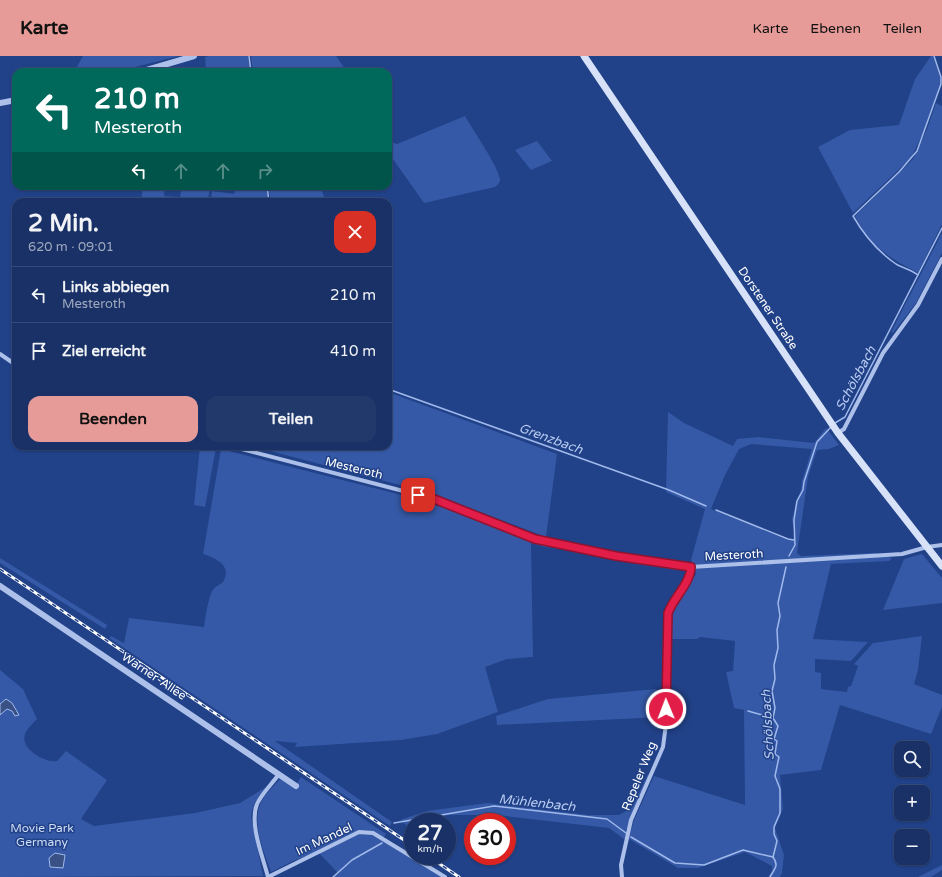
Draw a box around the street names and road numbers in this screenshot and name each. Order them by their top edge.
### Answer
street label: Dorstener Straße [735,264,801,352]
street label: Mesteroth [324,454,384,482]
street label: Mesteroth [704,546,764,564]
street label: Warner-Allee [119,649,189,703]
street label: Repeler Weg [619,739,659,813]
street label: Im Mandel [294,820,354,858]

